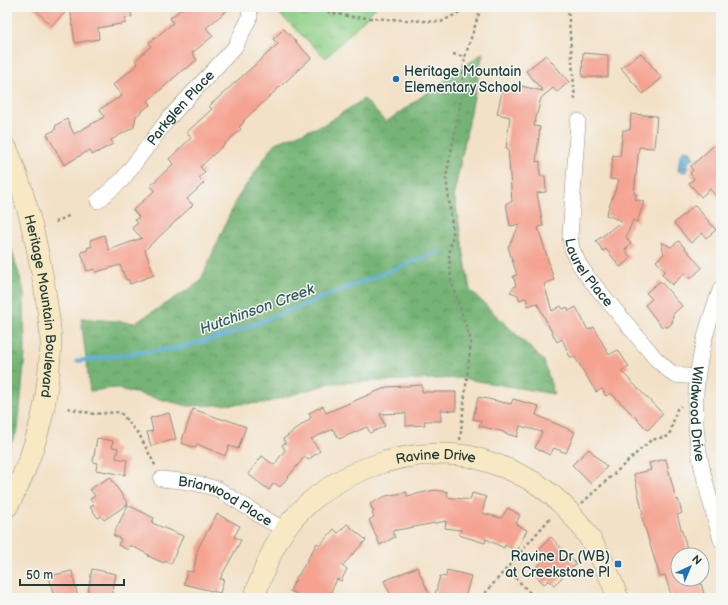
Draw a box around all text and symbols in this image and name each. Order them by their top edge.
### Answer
place label: Heritage Mountain Elementary School [404,63,522,96]
street label: Parkglen Place [143,67,218,149]
marker: Heritage Mountain Elementary School [391,74,401,84]
street label: Heritage Mountain Boulevard [20,213,59,399]
street label: Laurel Place [561,237,617,310]
water label: Hutchinson Creek [197,280,318,339]
street label: Wildwood Drive [686,365,709,463]
street label: Ravine Drive [394,446,478,468]
street label: Briarwood Place [177,473,275,530]
north arrow [670,547,710,587]
place label: Ravine Dr (WB) at Creekstone Pl [505,548,610,581]
text: N [689,553,704,568]
marker: Ravine Dr (WB) at Creekstone Pl [613,559,623,569]
scale bar [20,561,124,587]
text: 50 m [26,568,53,583]

